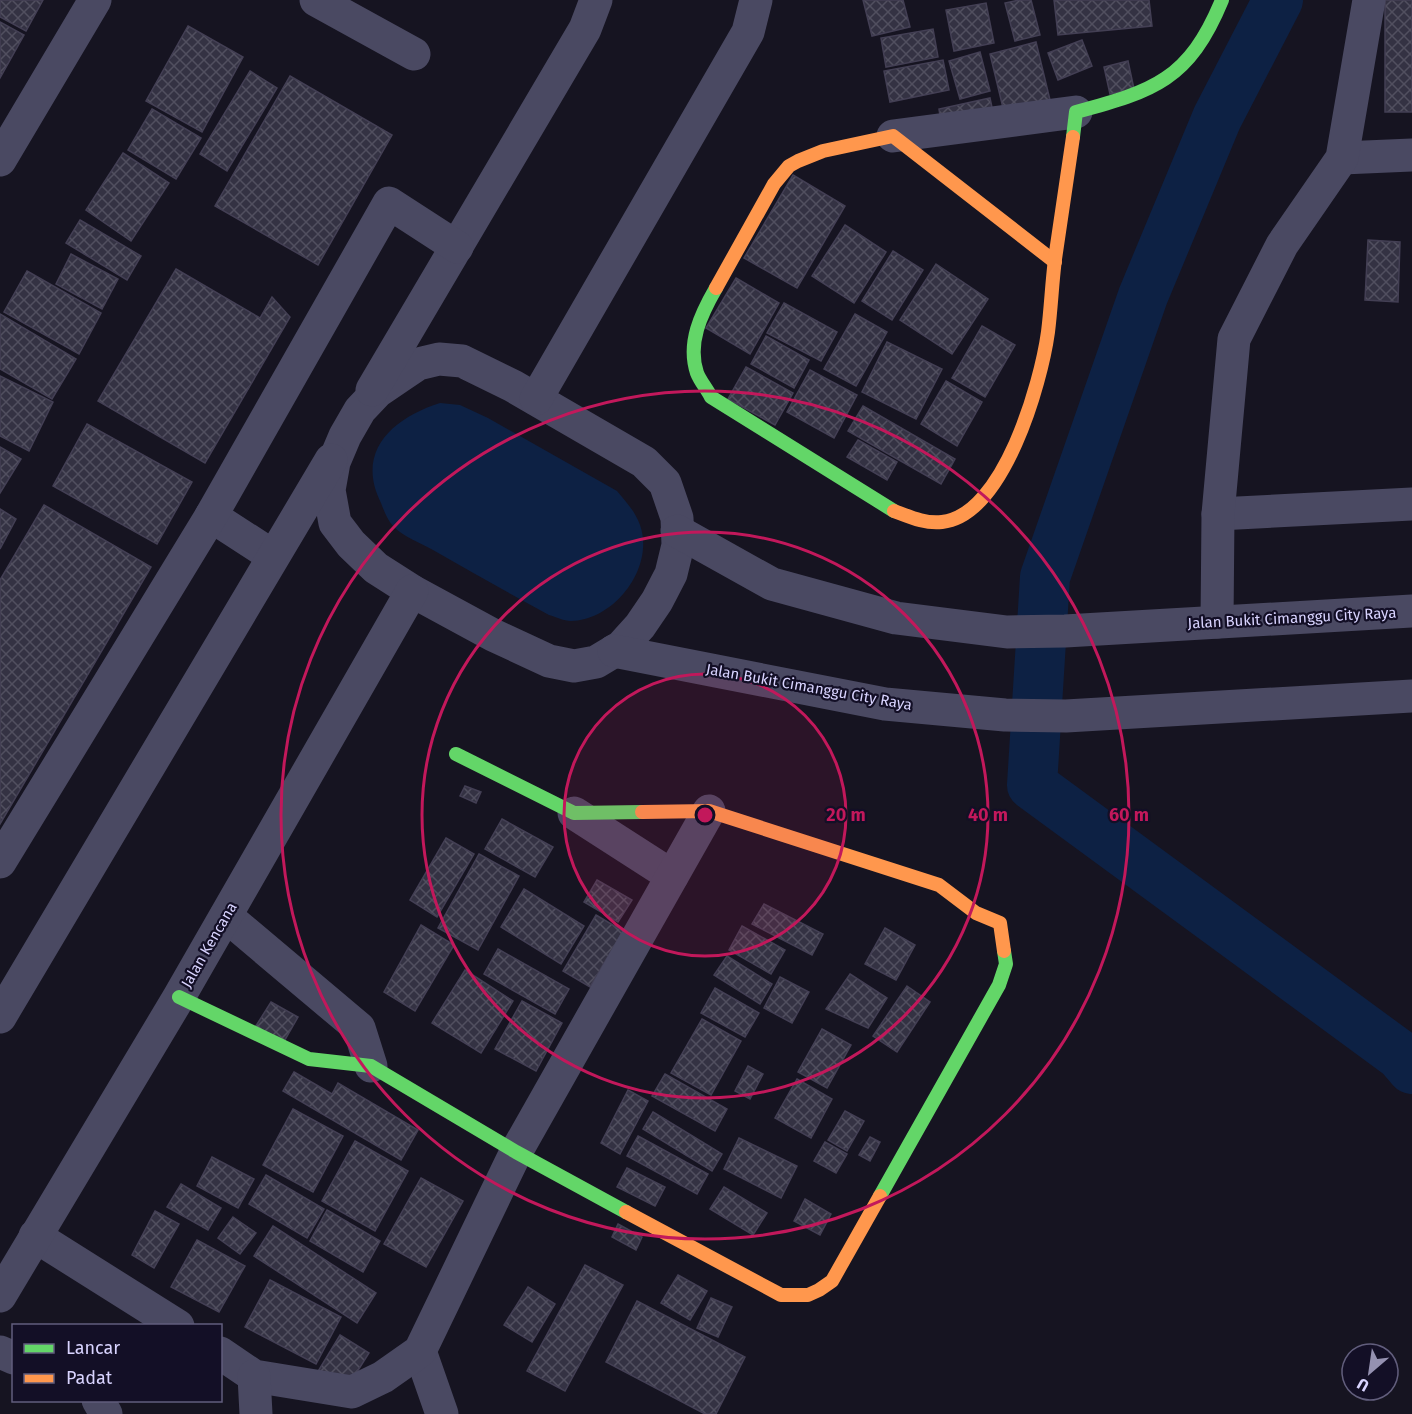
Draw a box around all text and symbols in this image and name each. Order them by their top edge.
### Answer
street label: Jalan Bukit Cimanggu City Raya [1187,604,1397,632]
street label: Jalan Bukit Cimanggu City Raya [704,660,914,714]
text: 20 m [826,804,866,826]
text: 40 m [968,804,1008,826]
text: 60 m [1109,804,1149,826]
centre of rings [695,805,715,825]
street label: Jalan Kencana [177,899,241,991]
legend [12,1324,222,1402]
text: Lancar [66,1337,120,1359]
north arrow [1340,1342,1400,1402]
text: Padat [66,1367,113,1389]
text: U [1354,1374,1372,1396]

